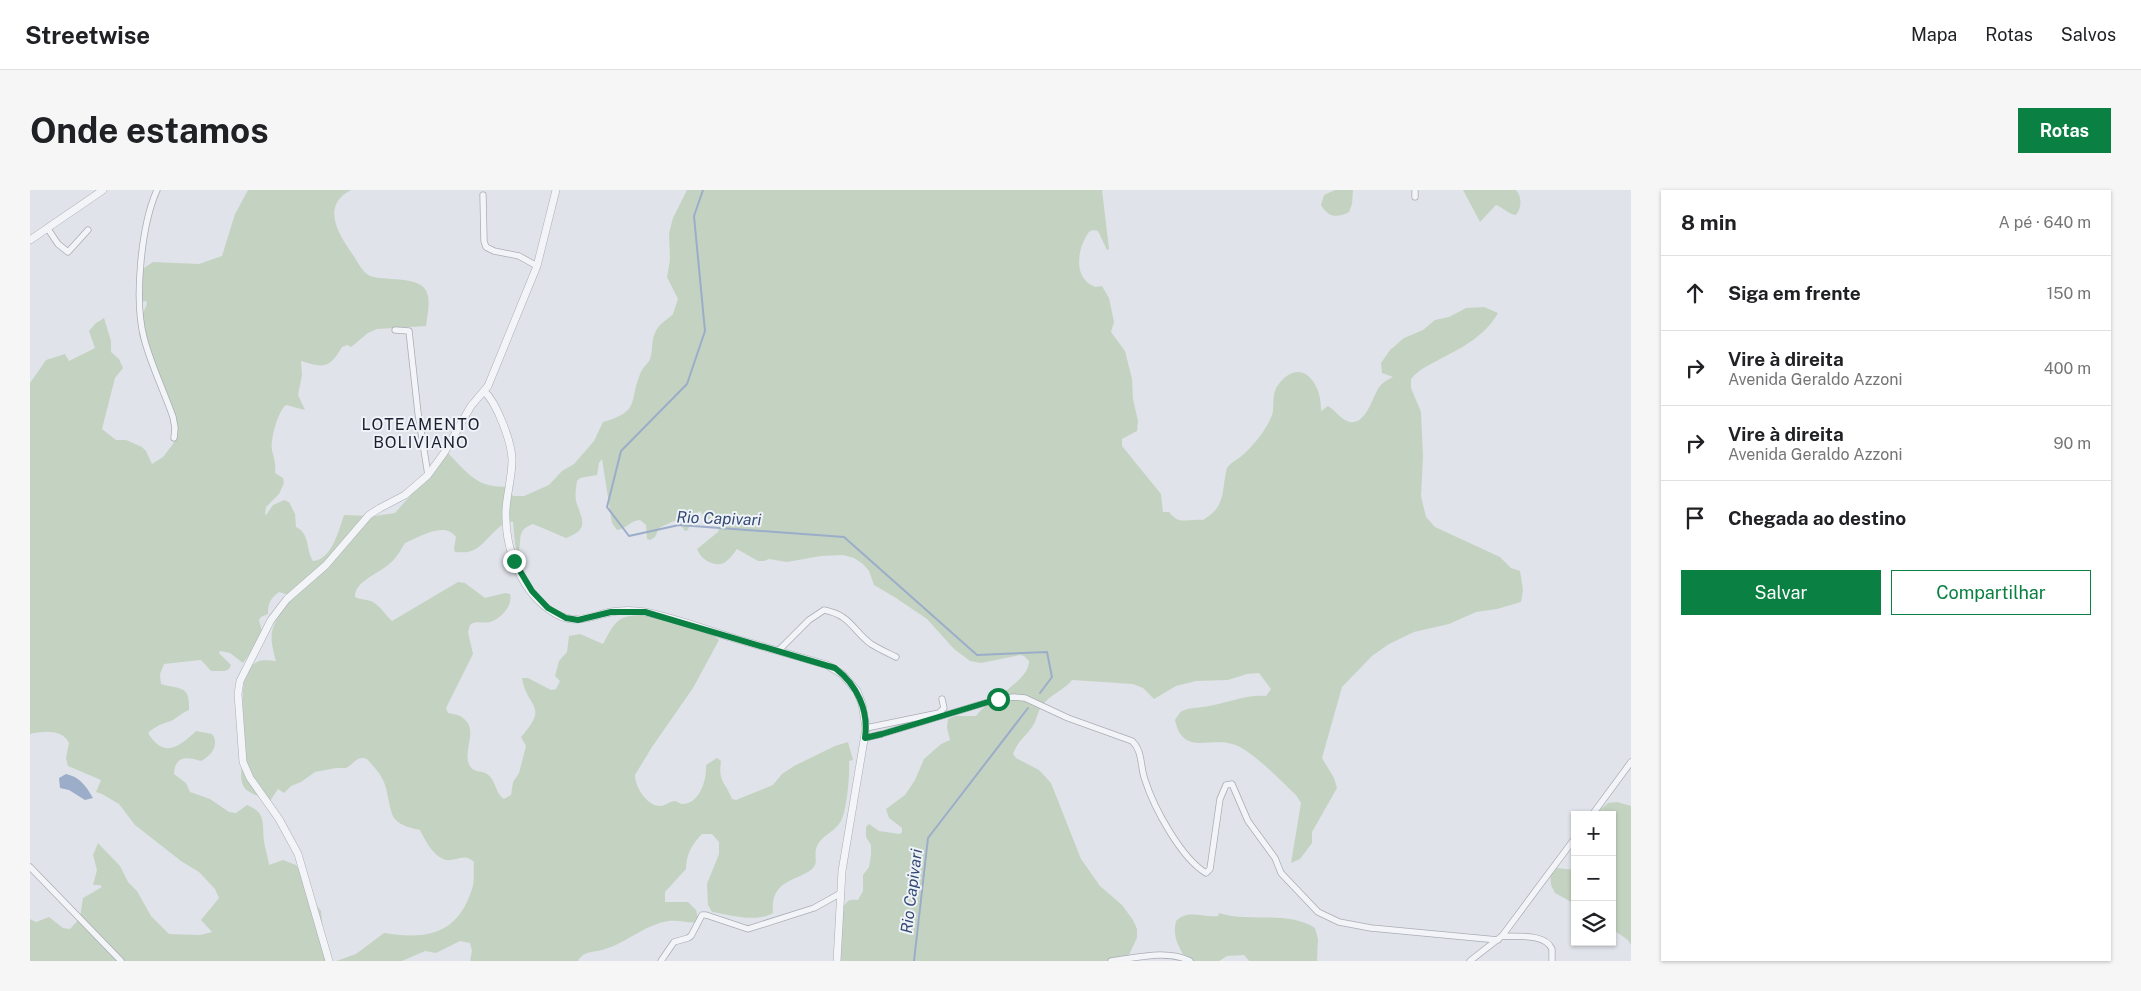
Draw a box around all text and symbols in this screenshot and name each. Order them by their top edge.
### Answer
text: Streetwise [25,21,150,49]
text: Mapa [1911,24,1957,45]
text: Rotas [1985,24,2033,45]
text: Salvos [2061,24,2116,45]
button: Rotas [2018,108,2111,153]
text: Onde estamos [30,110,269,151]
text: 8 min [1681,210,1737,235]
text: A pé · 640 m [1998,213,2091,232]
icon: ahead [1681,279,1709,307]
text: Siga em frente [1728,282,1861,304]
text: 150 m [2047,284,2091,303]
text: Vire à direita [1728,348,1844,370]
icon: right [1681,354,1709,382]
text: 400 m [2044,359,2091,378]
text: Avenida Geraldo Azzoni [1728,370,1902,389]
district label: LOTEAMENTO BOLIVIANO [362,415,480,452]
text: Vire à direita [1728,423,1844,445]
icon: right [1681,429,1709,457]
text: 90 m [2054,434,2091,453]
text: Avenida Geraldo Azzoni [1728,445,1902,464]
icon: arrive [1681,504,1709,532]
text: Chegada ao destino [1728,507,1906,529]
water label: Rio Capivari [676,508,762,529]
route end [503,550,526,573]
button: Salvar [1681,570,1881,615]
button: Compartilhar [1891,570,2091,615]
route start [987,688,1010,711]
map controls [1571,811,1616,946]
button: + [1571,811,1616,856]
water label: Rio Capivari [897,848,926,934]
button: − [1571,856,1616,901]
button: layers [1571,901,1616,946]

